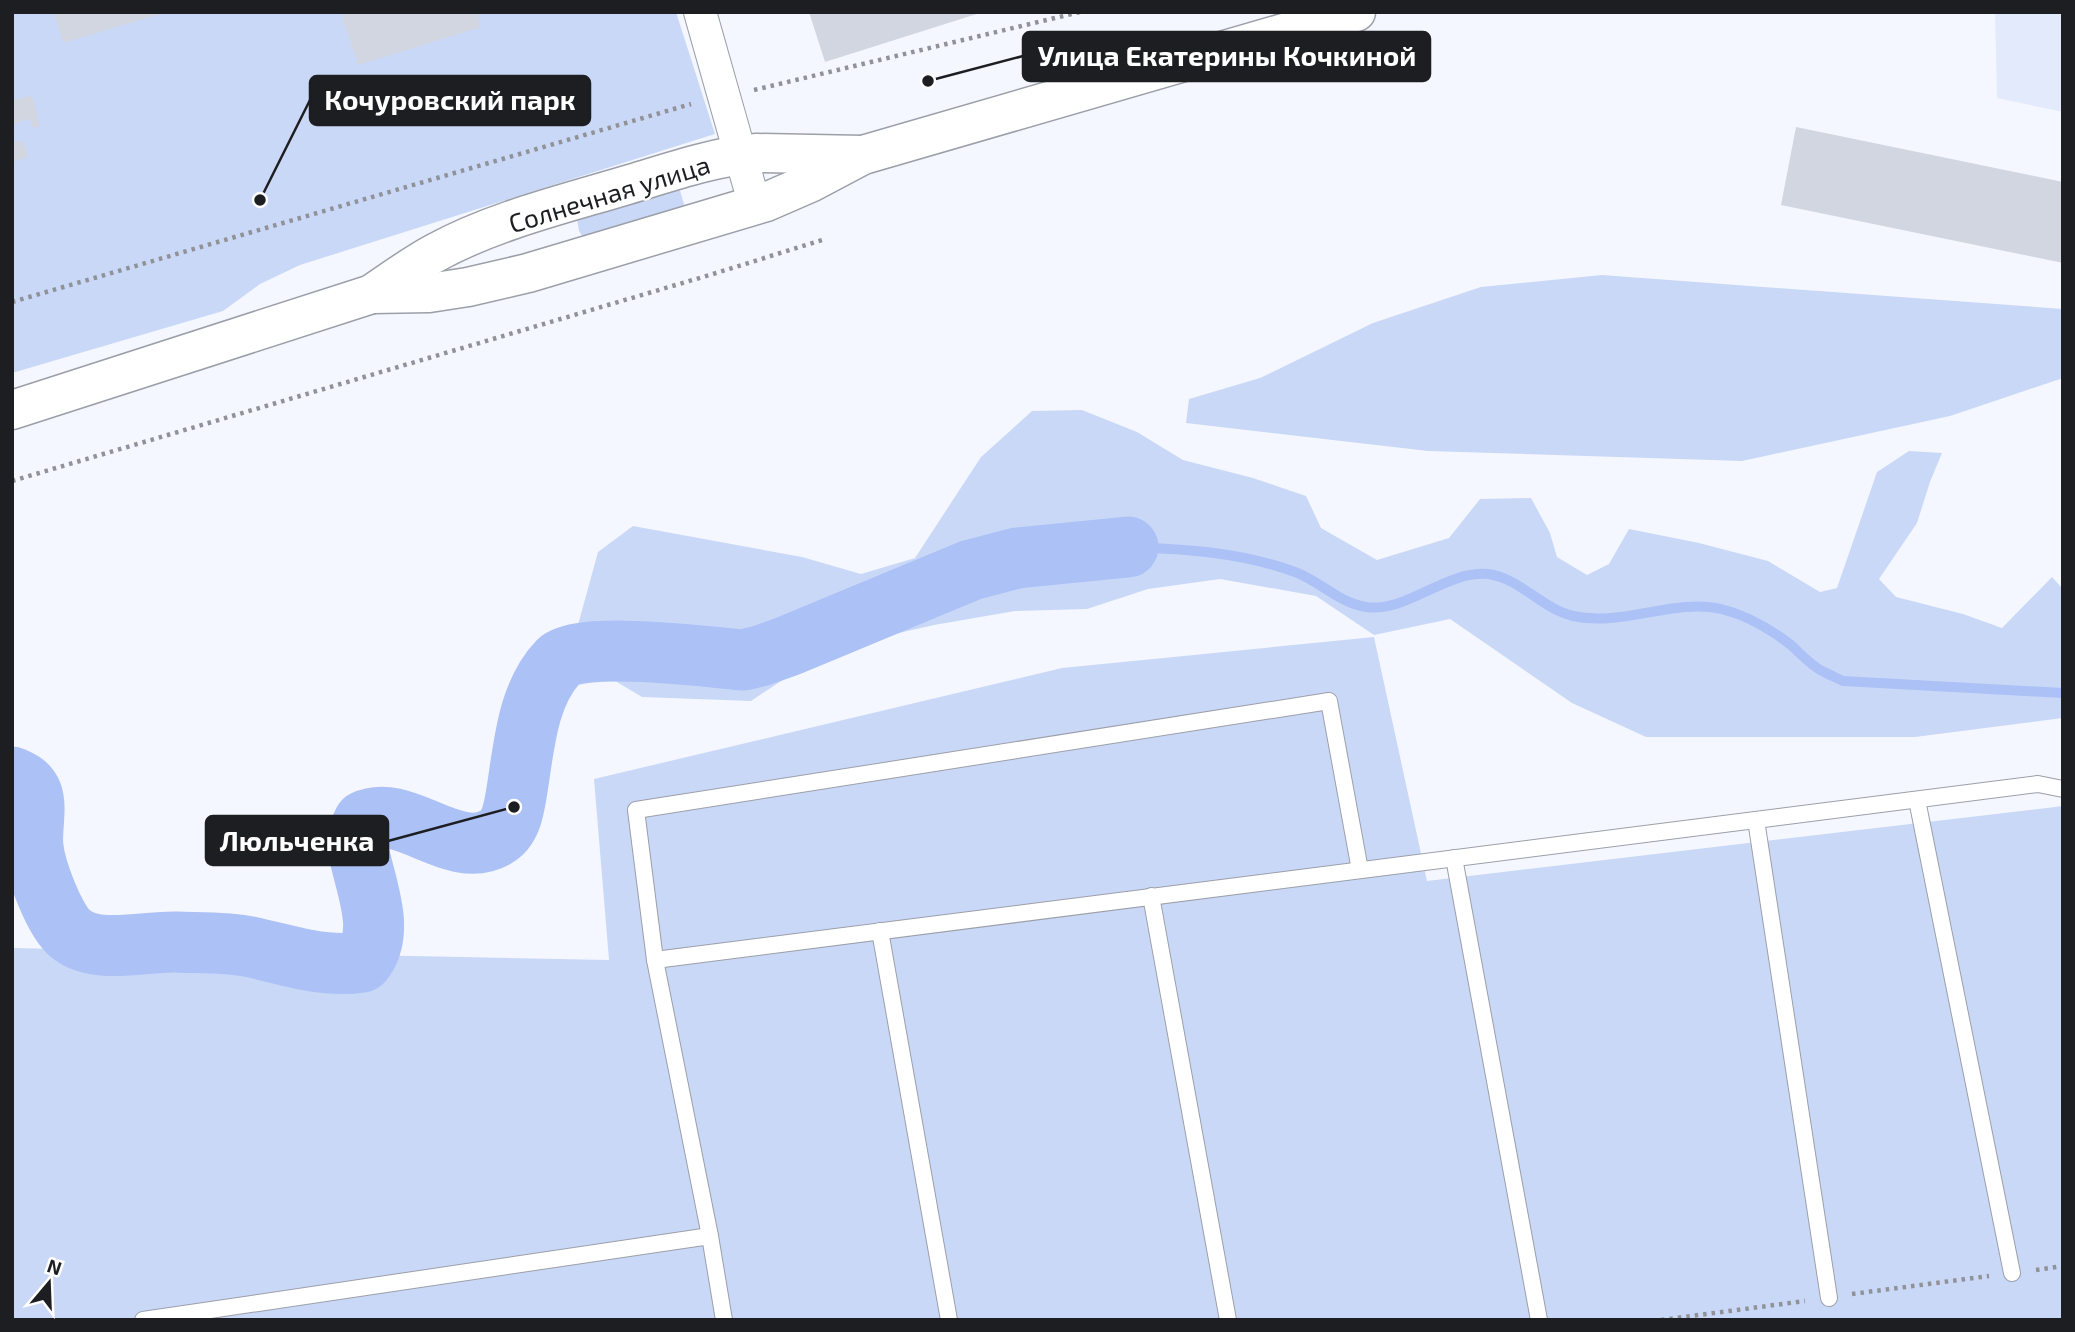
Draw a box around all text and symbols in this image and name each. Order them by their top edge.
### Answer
callout: Улица Екатерины Кочкиной [1023,32,1430,81]
text: Улица Екатерины Кочкиной [1038,38,1416,72]
callout: Кочуровский парк [310,76,590,125]
text: Кочуровский парк [324,82,576,116]
street label: Солнечная улица [505,148,714,239]
callout: Люльченка [206,816,388,865]
text: Люльченка [220,823,374,857]
north arrow [14,1248,84,1318]
text: N [44,1253,65,1280]

